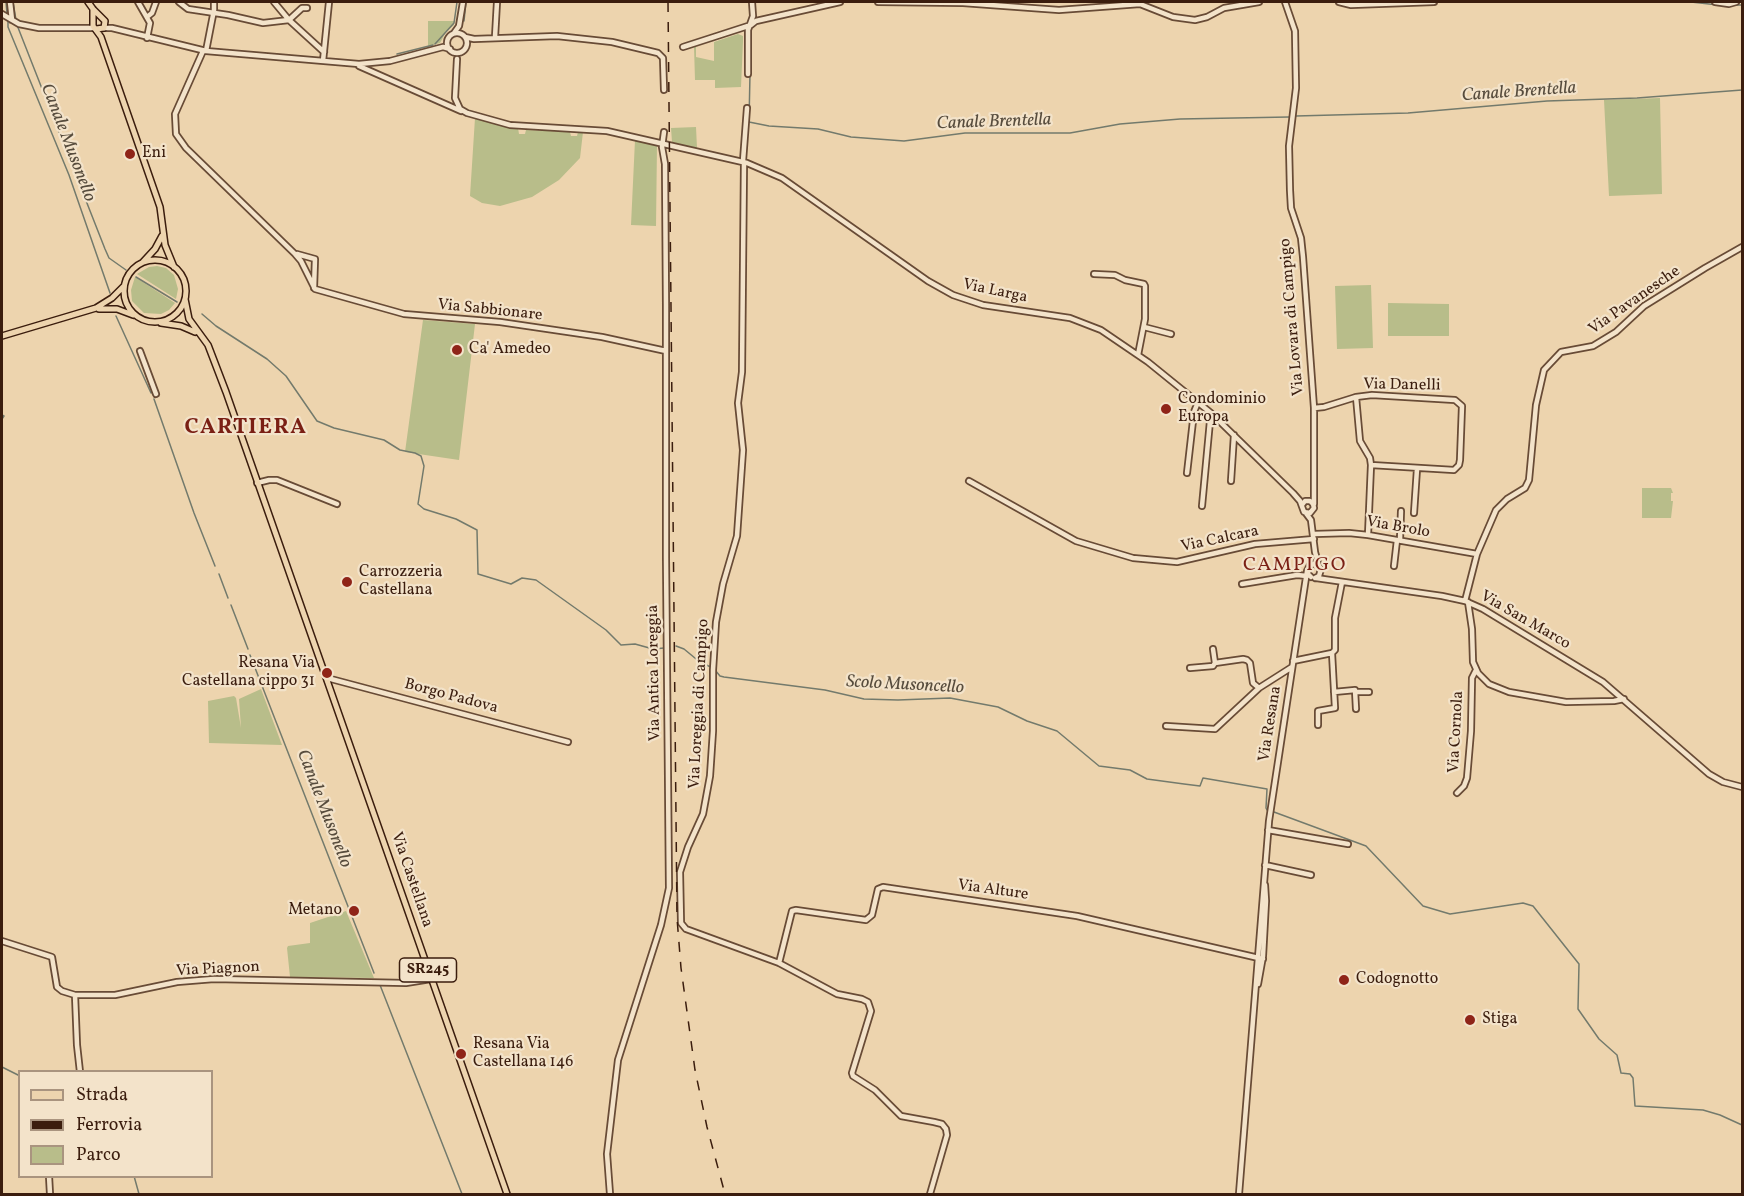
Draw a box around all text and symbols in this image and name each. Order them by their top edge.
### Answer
water label: Canale Brentella [1461,78,1577,108]
water label: Canale Musonello [35,81,99,205]
water label: Canale Brentella [936,110,1052,136]
place label: Eni [142,144,166,164]
marker: Eni [123,147,137,161]
street label: Via Lovara di Campigo [1277,237,1309,397]
street label: Via Pavanesche [1586,262,1684,340]
street label: Via Larga [961,276,1029,308]
street label: Via Sabbionare [437,296,543,326]
place label: Ca' Amedeo [469,340,551,360]
marker: Ca' Amedeo [450,343,464,357]
street label: Via Danelli [1363,376,1441,396]
place label: Condominio Europa [1178,390,1266,428]
marker: Condominio Europa [1159,402,1173,416]
district label: CARTIERA [184,416,308,442]
street label: Via Brolo [1365,513,1431,543]
street label: Via Calcara [1179,522,1261,558]
district label: CAMPIGO [1243,554,1347,578]
place label: Carrozzeria Castellana [359,563,442,601]
marker: Carrozzeria Castellana [340,575,354,589]
street label: Via San Marco [1476,587,1574,655]
street label: Via Antica Loreggia [644,605,666,741]
street label: Via Loreggia di Campigo [686,618,714,790]
place label: Resana Via Castellana cippo 31 [182,654,315,692]
marker: Resana Via Castellana cippo 31 [320,666,334,680]
water label: Scolo Musoncello [846,672,964,700]
street label: Borgo Padova [402,675,500,719]
street label: Via Resana [1256,685,1286,763]
street label: Via Cornola [1445,690,1469,774]
water label: Canale Musonello [291,747,355,871]
street label: Via Castellana [386,830,436,930]
street label: Via Alture [956,877,1030,905]
place label: Metano [288,901,342,921]
marker: Metano [347,904,361,918]
street label: Via Piagnon [176,958,260,982]
road number: SR245 [400,958,456,982]
place label: Codognotto [1356,970,1438,990]
marker: Codognotto [1337,973,1351,987]
place label: Stiga [1482,1010,1517,1030]
marker: Stiga [1463,1013,1477,1027]
place label: Resana Via Castellana 146 [473,1035,573,1073]
marker: Resana Via Castellana 146 [454,1047,468,1061]
legend [18,1070,213,1178]
text: Strada [76,1083,128,1108]
text: Ferrovia [76,1113,142,1138]
text: Parco [76,1143,121,1168]

